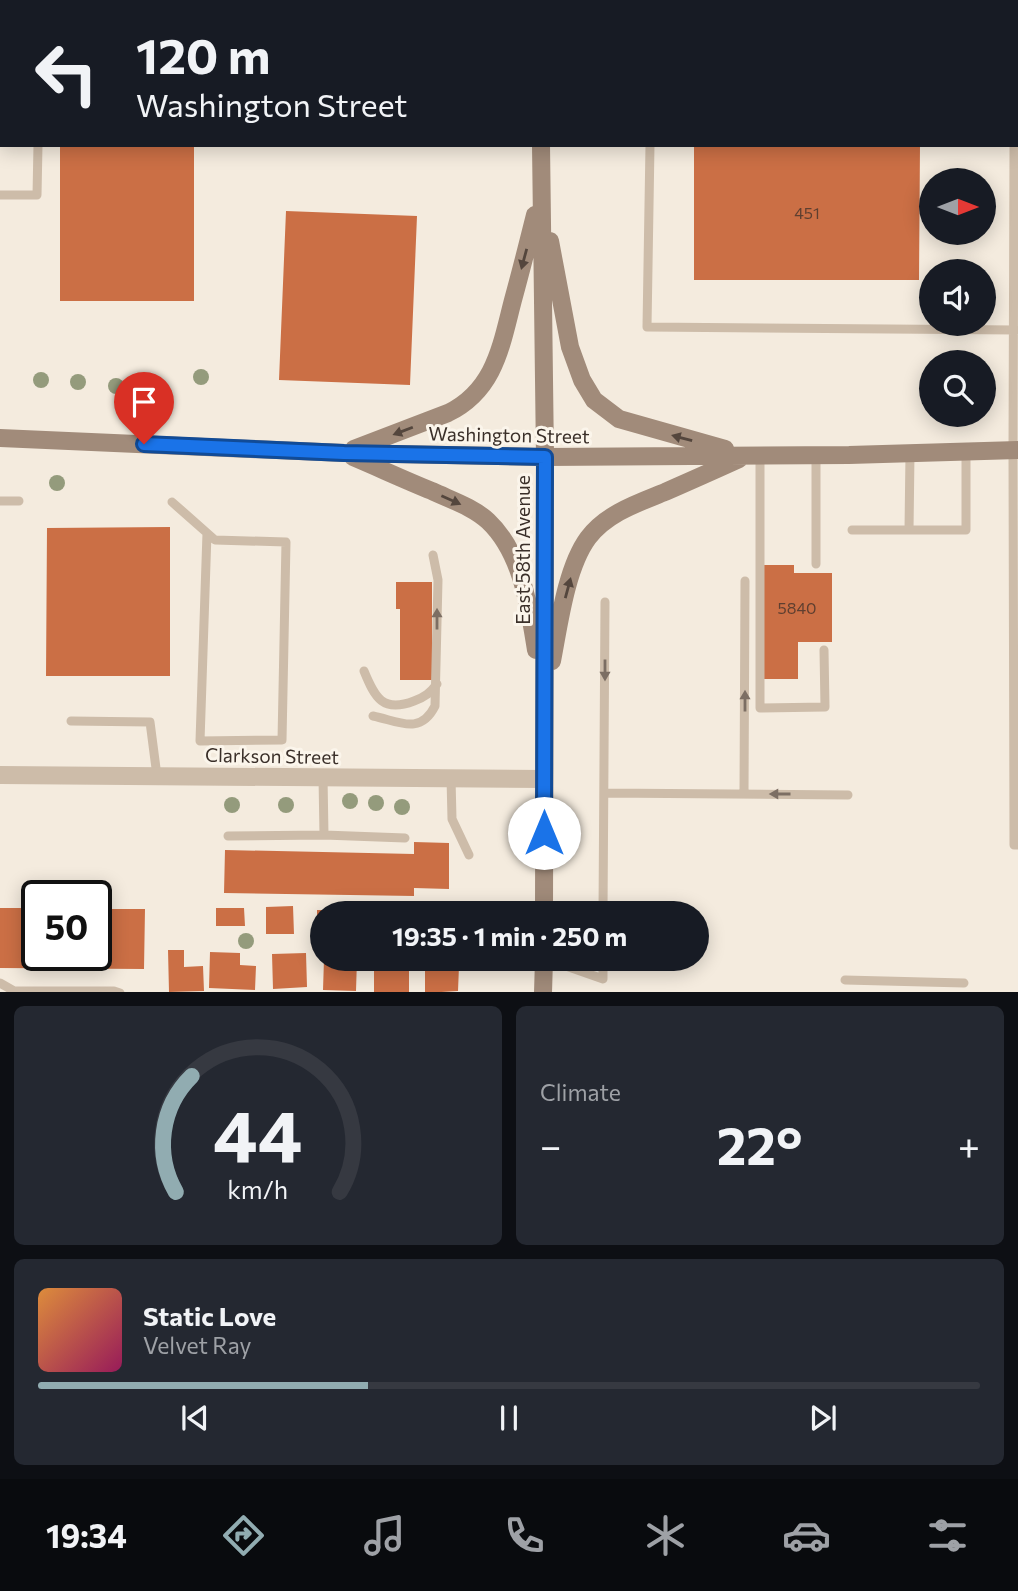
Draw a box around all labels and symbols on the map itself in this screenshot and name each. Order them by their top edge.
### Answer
north arrow [919,168,996,245]
house number: 451 [794,203,820,222]
one-way arrow [518,248,529,270]
pin [114,372,174,444]
street label: Washington Street [428,422,590,447]
one-way arrow [392,425,413,436]
one-way arrow [671,432,693,443]
street label: East 58th Avenue [511,475,534,625]
one-way arrow [441,495,462,506]
one-way arrow [563,576,574,598]
house number: 5840 [778,598,816,617]
one-way arrow [431,608,443,630]
one-way arrow [599,659,611,681]
one-way arrow [739,690,751,712]
street label: Clarkson Street [205,743,339,768]
one-way arrow [769,788,791,800]
position arrow [507,796,581,870]
speed limit sign: 50 [21,880,112,971]

